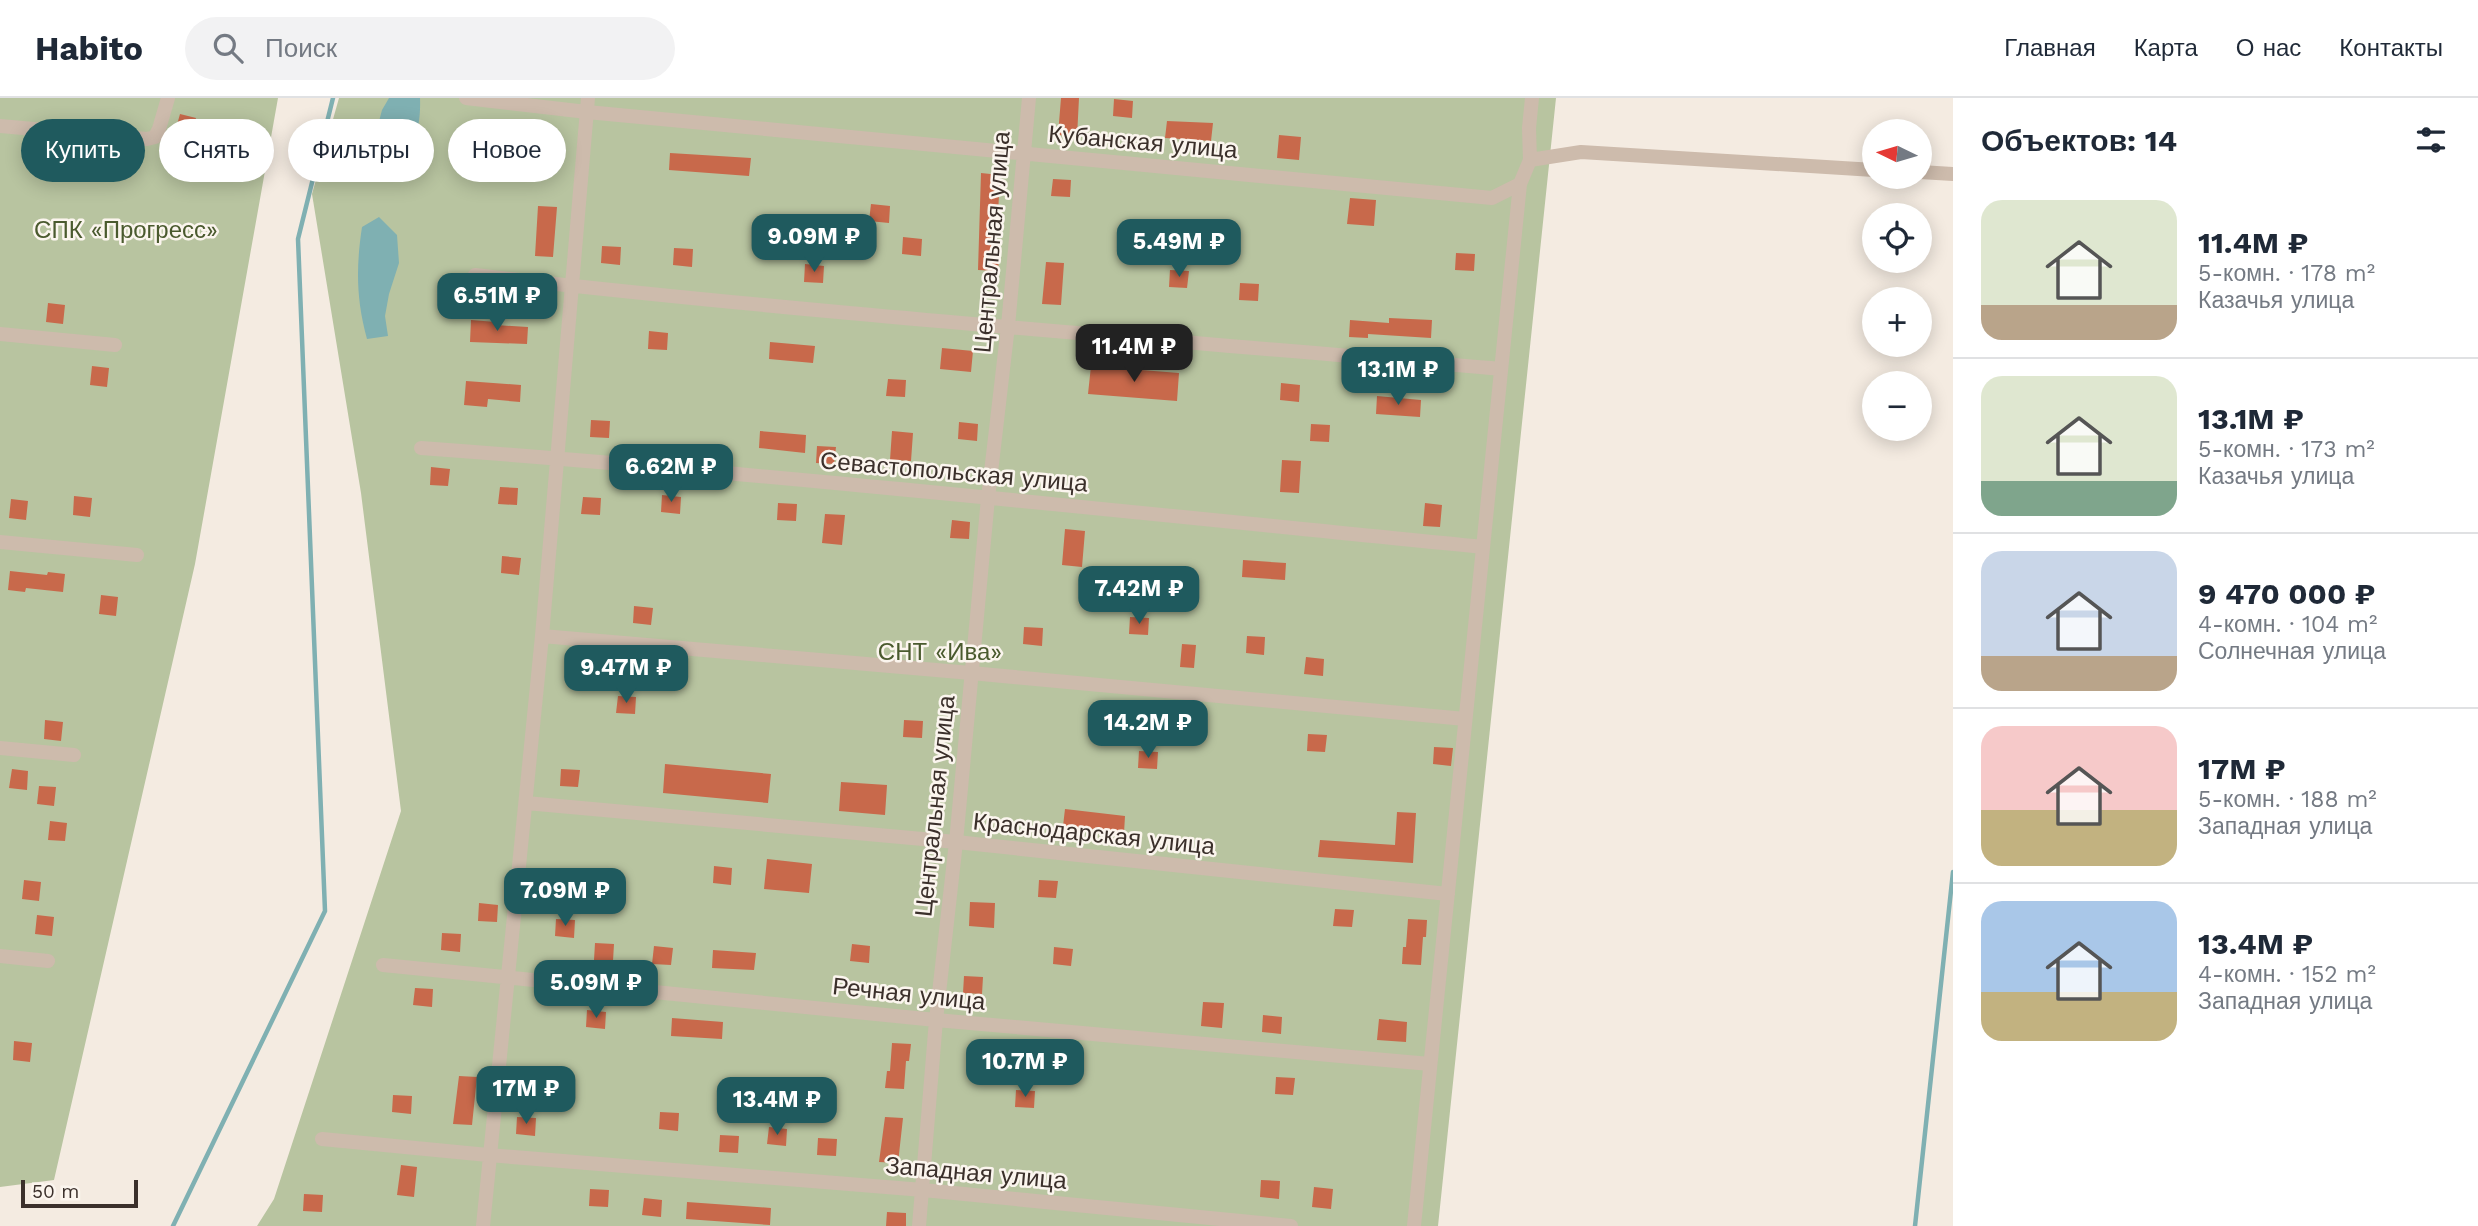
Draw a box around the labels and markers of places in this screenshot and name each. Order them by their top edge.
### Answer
pin: 9.09M ₽ [749,214,879,274]
pin: 5.49M ₽ [1114,220,1244,279]
pin: 6.51M ₽ [432,274,562,333]
pin: 11.4M ₽ [1069,324,1199,384]
pin: 13.1M ₽ [1333,348,1463,407]
pin: 6.62M ₽ [606,444,736,504]
pin: 7.42M ₽ [1074,566,1204,626]
pin: 9.47M ₽ [561,646,691,705]
pin: 14.2M ₽ [1083,700,1213,760]
pin: 7.09M ₽ [500,868,630,928]
pin: 5.09M ₽ [531,960,661,1020]
pin: 10.7M ₽ [960,1040,1090,1099]
pin: 17M ₽ [477,1066,575,1126]
pin: 13.4M ₽ [712,1077,842,1137]

